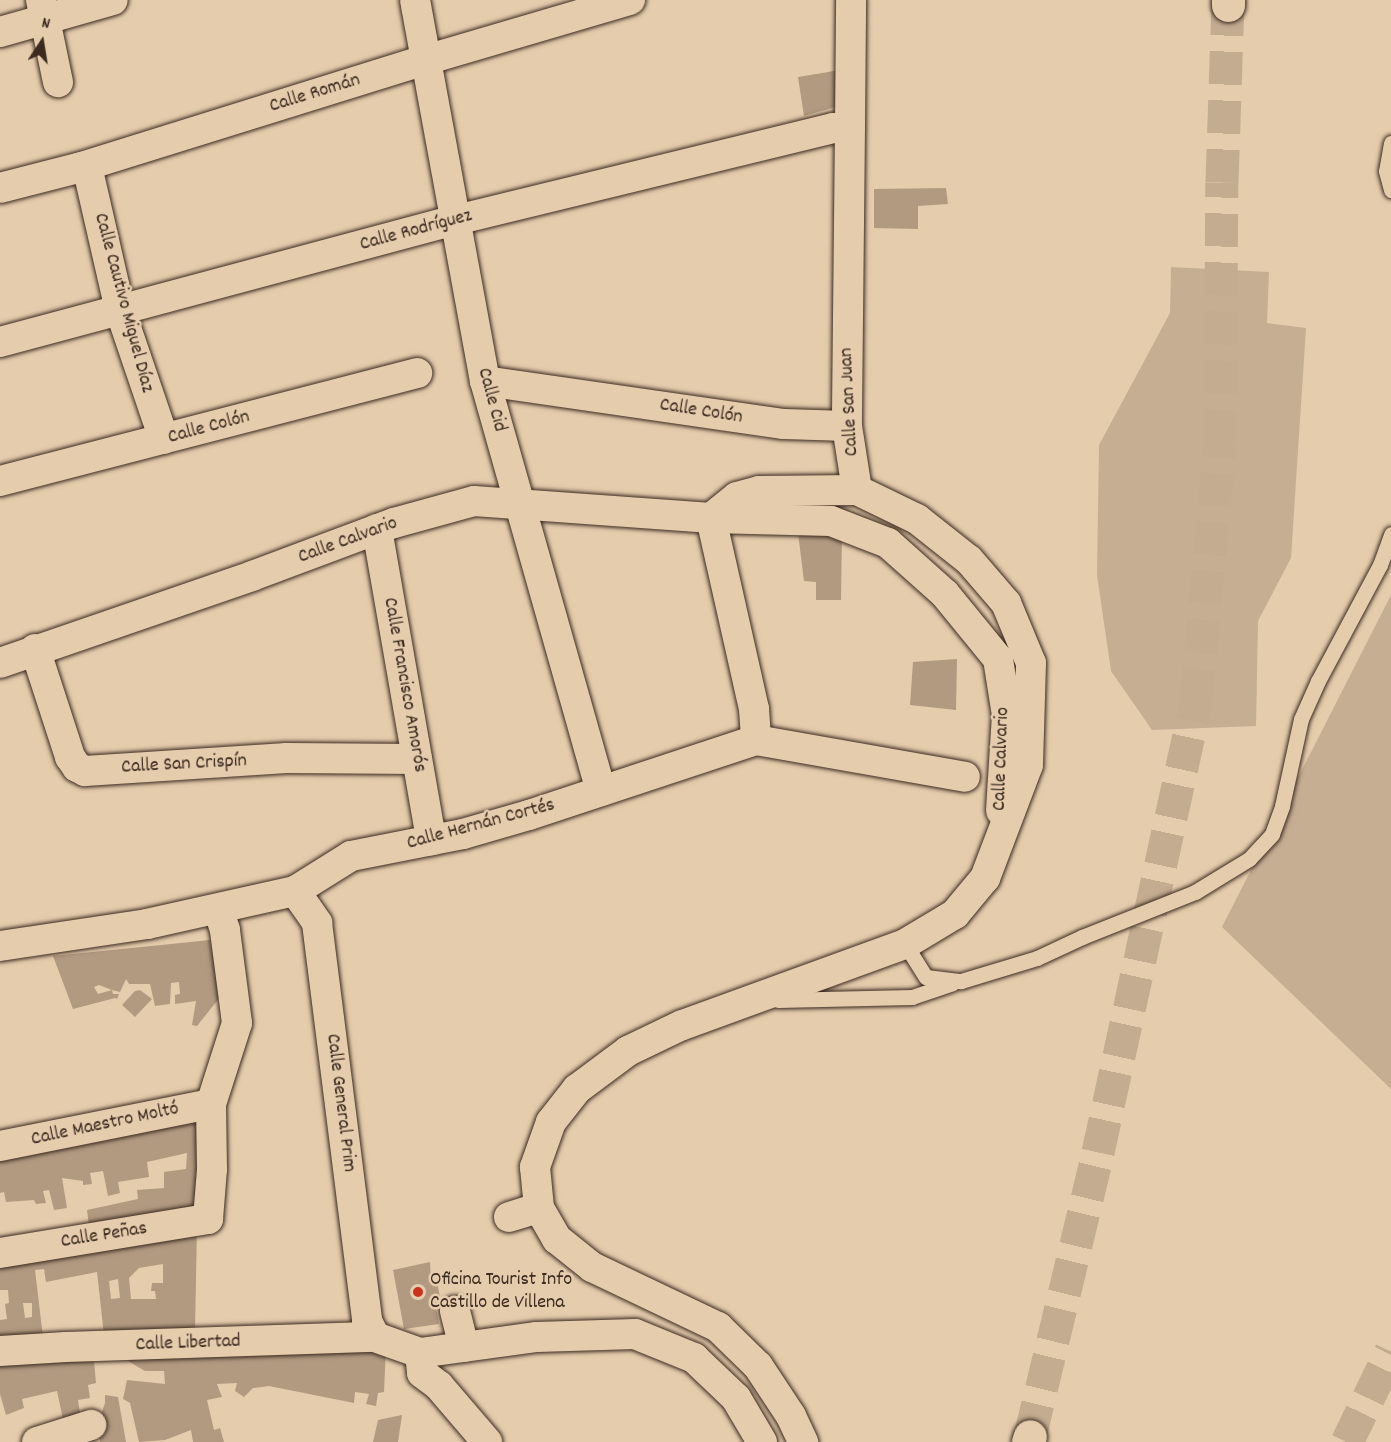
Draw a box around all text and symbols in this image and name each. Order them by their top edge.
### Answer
north arrow [12,12,72,72]
text: N [40,12,52,36]
street label: Calle Román [267,69,363,119]
street label: Calle Rodríguez [357,205,475,257]
street label: Calle Cautivo Miguel Díaz [87,211,159,395]
street label: Calle San Juan [835,347,865,457]
street label: Calle Cid [471,365,511,435]
street label: Calle Colón [658,394,744,430]
street label: Calle Colón [165,406,253,450]
street label: Calle Calvario [295,512,401,570]
street label: Calle Francisco Amorós [377,596,431,774]
street label: Calle Calvario [988,707,1016,811]
street label: Calle San Crispín [121,750,247,780]
street label: Calle Hernán Cortés [404,794,558,856]
street label: Calle General Prim [320,1032,360,1174]
street label: Calle Maestro Moltó [29,1098,181,1152]
street label: Calle Peñas [59,1217,149,1255]
place label: Oficina Tourist Info Castillo de Villena [430,1268,572,1315]
marker: Oficina Tourist Info Castillo de Villena [411,1285,425,1299]
street label: Calle Libertad [135,1330,241,1358]

